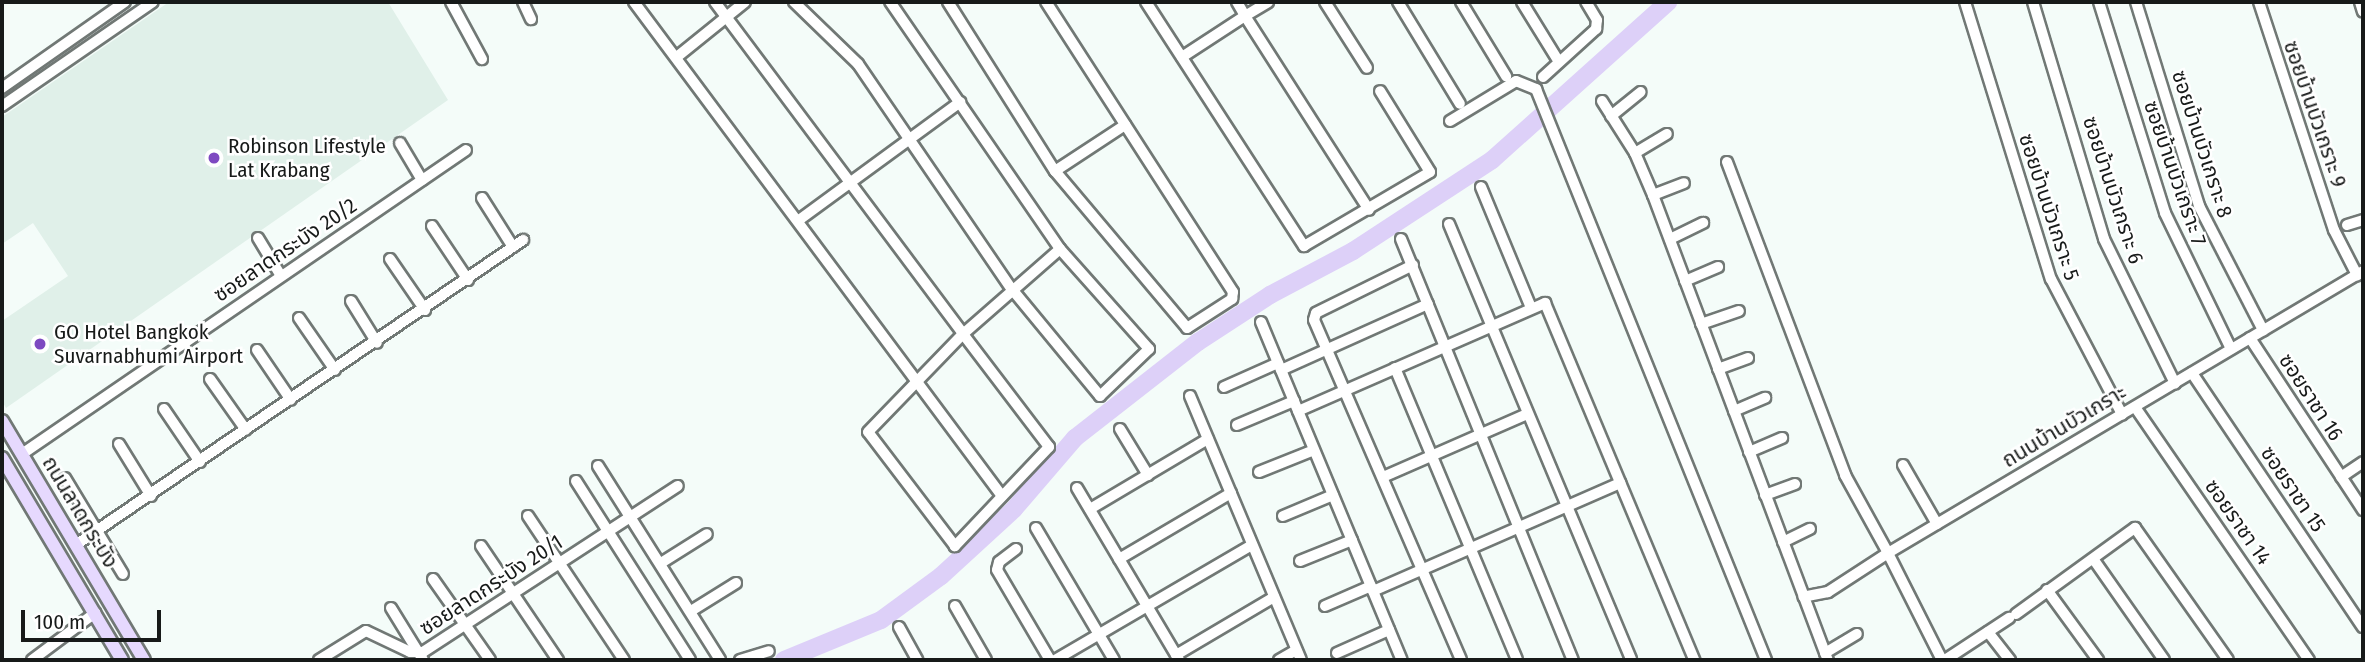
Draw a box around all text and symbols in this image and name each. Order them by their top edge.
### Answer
street label: ซอยบ้านบัวเกราะ 9 [2278,38,2352,190]
street label: ซอยบ้านบัวเกราะ 8 [2166,67,2238,221]
street label: ซอยบ้านบัวเกราะ 7 [2138,97,2212,249]
street label: ซอยบ้านบัวเกราะ 6 [2077,113,2149,267]
street label: ซอยบ้านบัวเกราะ 5 [2013,131,2085,283]
place label: Robinson Lifestyle Lat Krabang [228,133,386,183]
marker: Robinson Lifestyle Lat Krabang [206,150,222,166]
street label: ซอยลาดกระบัง 20/2 [209,193,361,307]
place label: GO Hotel Bangkok Suvarnabhumi Airport [54,319,243,369]
marker: GO Hotel Bangkok Suvarnabhumi Airport [32,336,48,352]
street label: ซอยราชา 16 [2274,349,2348,445]
street label: ถนนบ้านบัวเกราะ [1997,379,2131,473]
street label: ซอยราชา 15 [2255,441,2331,537]
street label: ถนนลาดกระบัง [37,452,123,572]
street label: ซอยราชา 14 [2199,474,2277,570]
street label: ซอยลาดกระบัง 20/1 [415,529,567,641]
scale bar [24,596,164,640]
text: 100 m [34,609,85,635]

